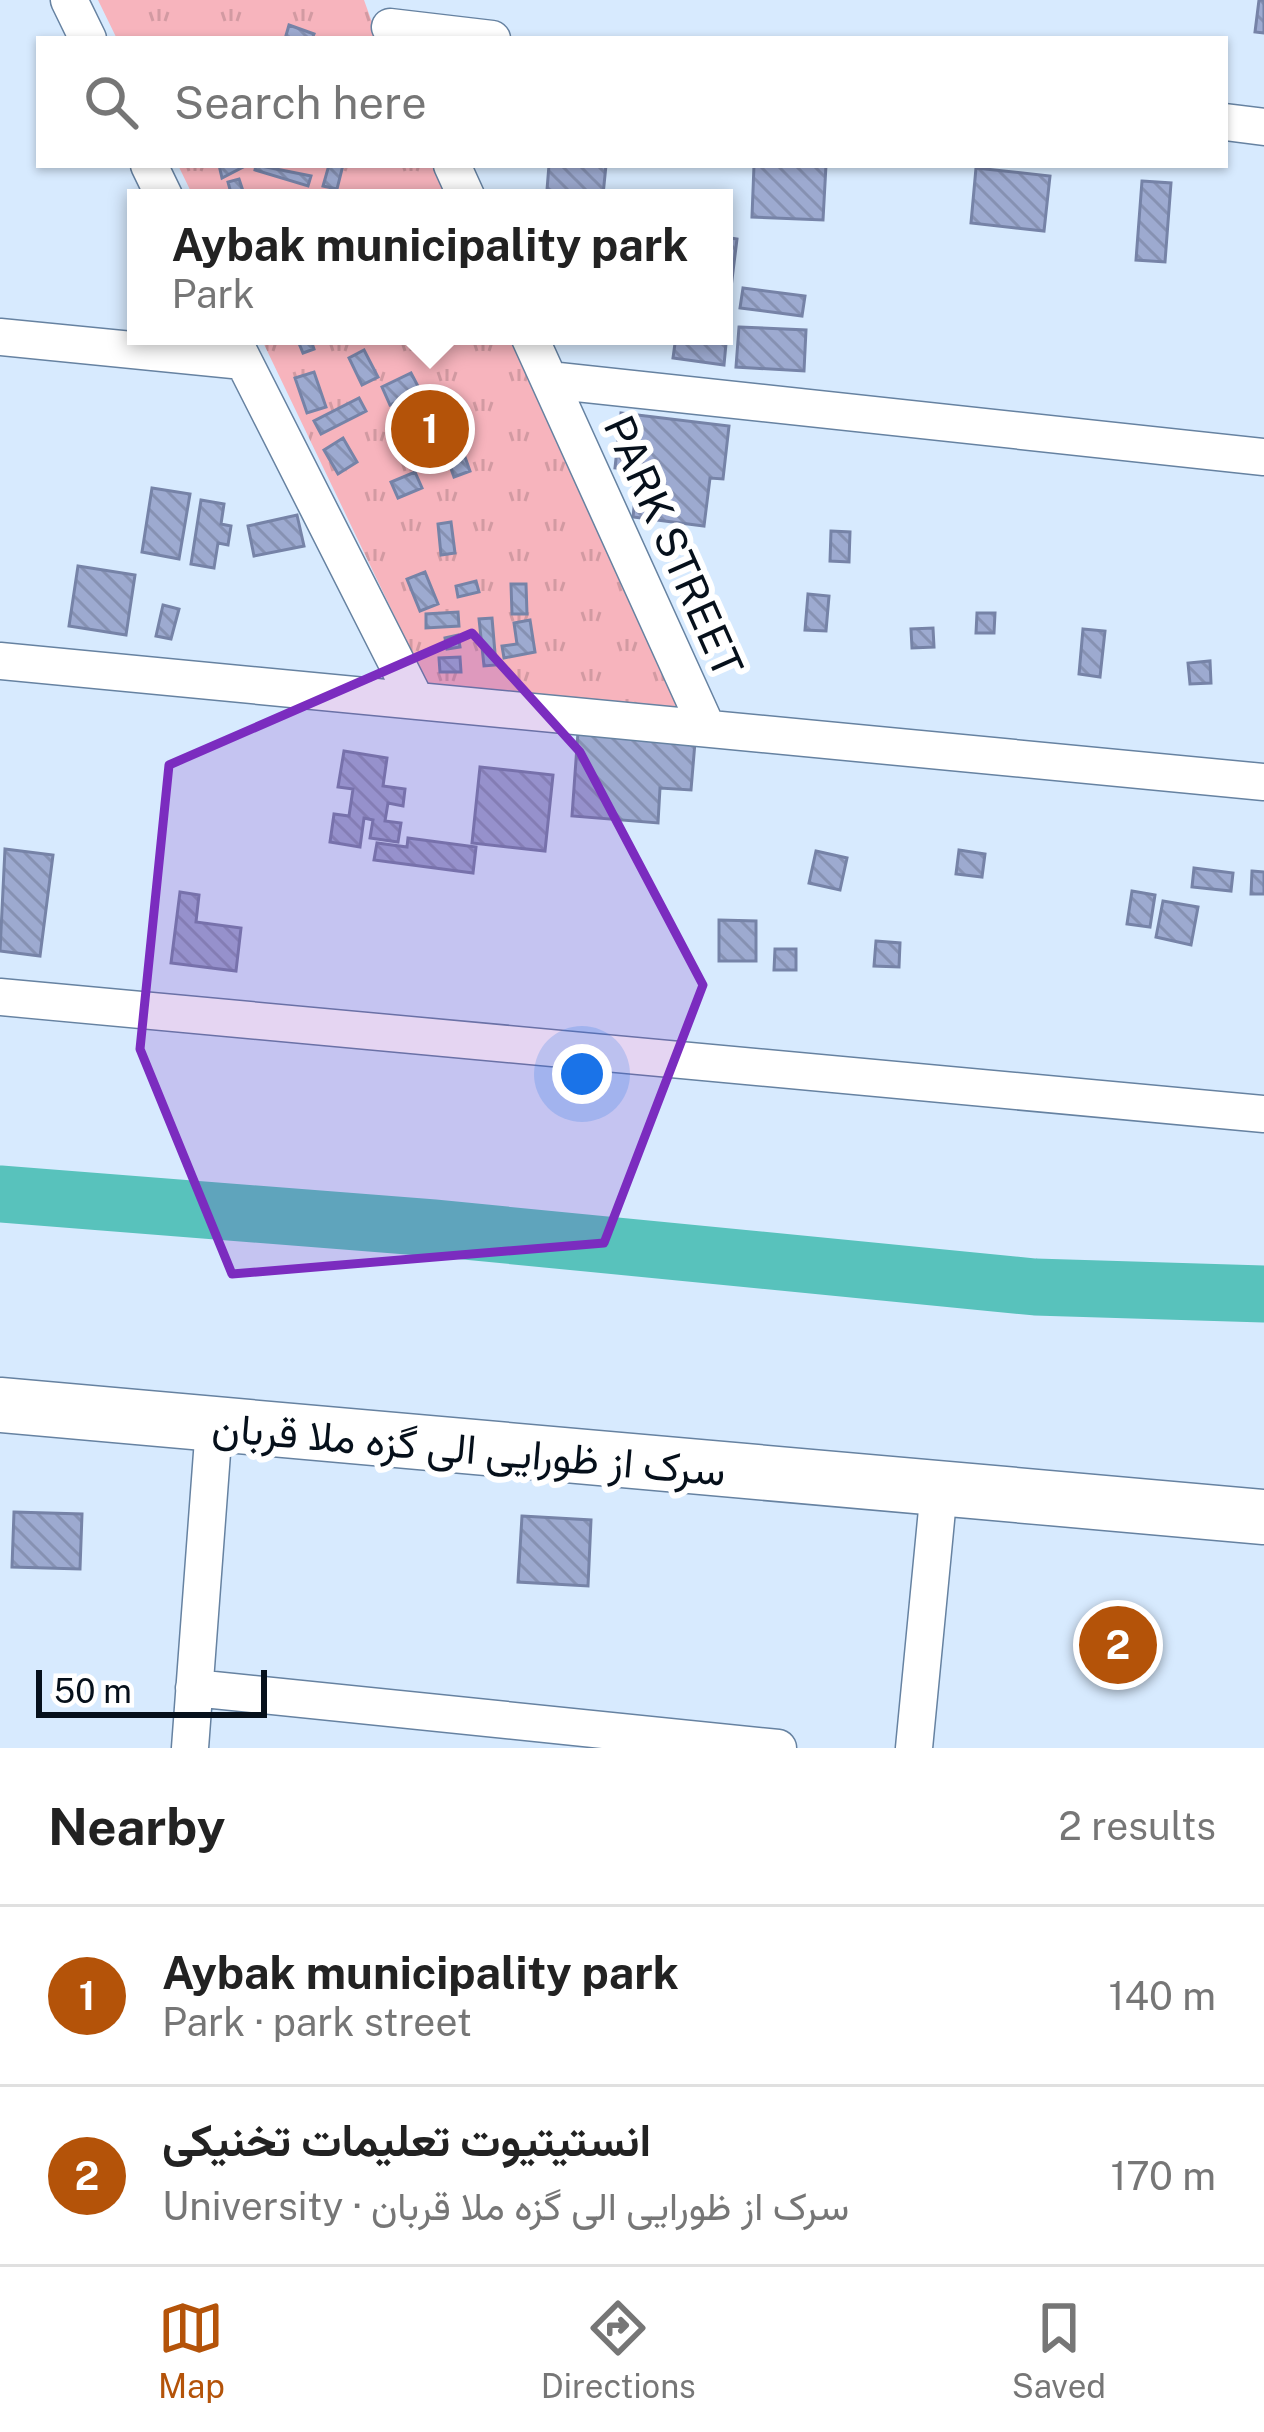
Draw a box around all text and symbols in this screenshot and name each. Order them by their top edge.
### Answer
search box [36,36,1228,168]
icon: search [78,69,144,135]
text: Search here [174,76,427,129]
popup [127,189,733,345]
text: Aybak municipality park [172,218,688,271]
text: Park [172,271,255,317]
pin: 1 [391,384,469,474]
street label: PARK STREET [595,408,753,684]
your location [552,1044,612,1104]
street label: سرک از ظورایی الی گزه ملا قربان [210,1401,728,1498]
pin: 2 [1079,1600,1157,1690]
scale bar [36,1664,267,1717]
text: 50 m [54,1672,132,1710]
text: Nearby [48,1797,225,1856]
text: 2 results [1059,1803,1216,1849]
text: Aybak municipality park [162,1946,679,1999]
text: 1 [79,1973,95,2019]
text: 140 m [1109,1973,1216,2019]
text: Park · park street [162,1999,472,2045]
text: انستیتیوت تعلیمات تخنیکی [162,2113,651,2166]
text: 2 [75,2153,99,2199]
text: 170 m [1110,2153,1216,2199]
text: University · سرک از ظورایی الی گزه ملا قربان [162,2183,849,2229]
tab: Map [158,2295,225,2405]
tab: Directions [541,2295,696,2405]
tab: Saved [1012,2295,1106,2405]

